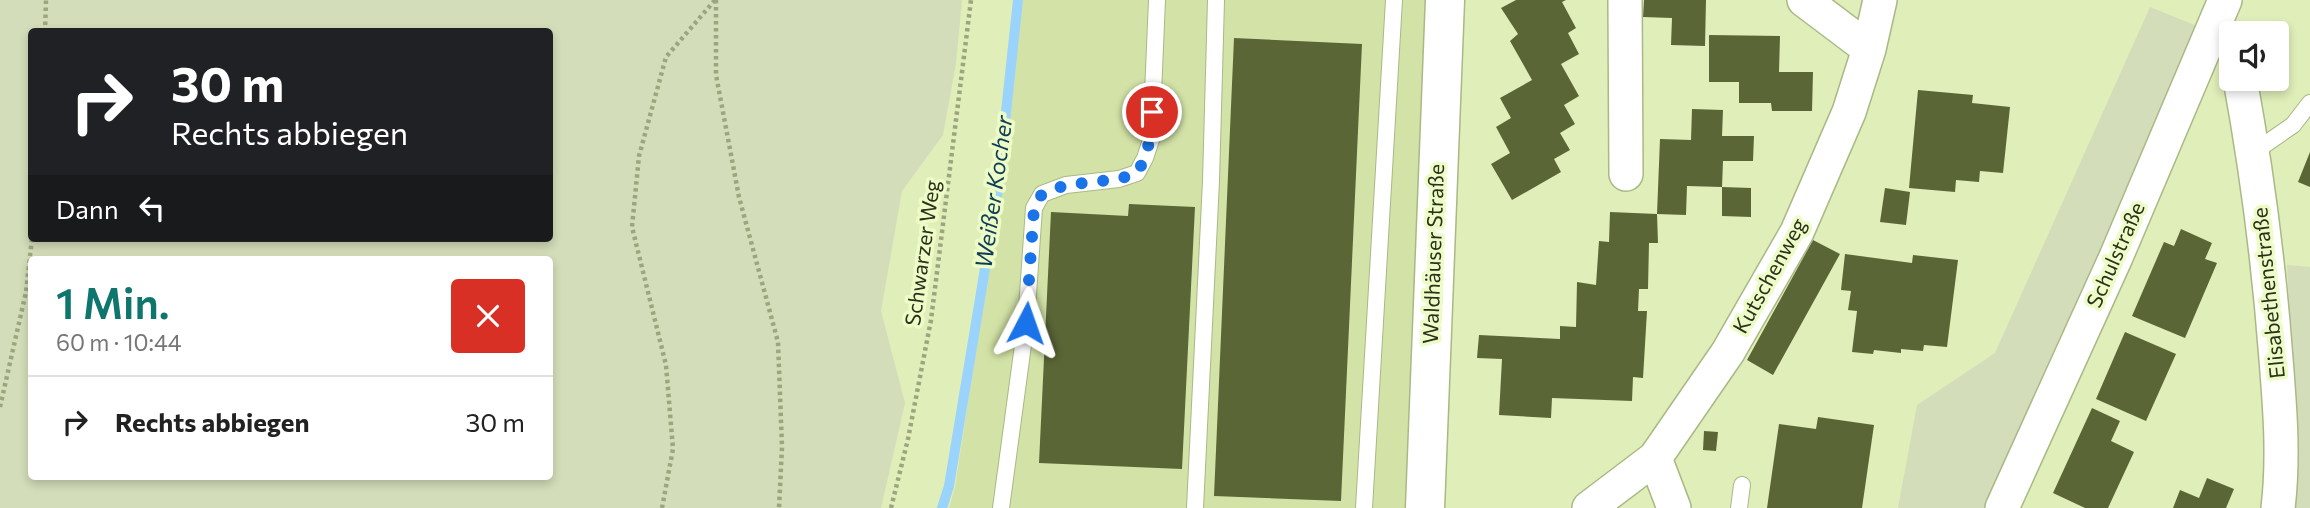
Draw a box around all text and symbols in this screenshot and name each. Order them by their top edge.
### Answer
map controls [2219,21,2289,91]
button: sound [2219,21,2289,91]
text: 30 m [171,52,284,112]
icon: right [56,56,147,147]
pin [1122,82,1182,142]
icon: arrive [1133,93,1171,131]
text: Rechts abbiegen [171,112,408,152]
water label: Weißer Kocher [968,113,1018,270]
street label: Waldhäuser Straße [1417,163,1448,344]
street label: Schwarzer Weg [899,178,944,327]
icon: left [133,189,171,227]
text: Dann [56,193,119,224]
street label: Schulstraße [2080,198,2149,311]
street label: Elisabethenstraße [2246,206,2289,380]
street label: Kutschenweg [1727,213,1811,337]
text: 1 Min. [56,276,169,328]
button: close [451,279,525,353]
position arrow [989,286,1063,360]
text: 60 m · 10:44 [56,328,182,356]
icon: right [56,403,94,441]
text: Rechts abbiegen [115,406,310,437]
text: 30 m [466,406,525,437]

